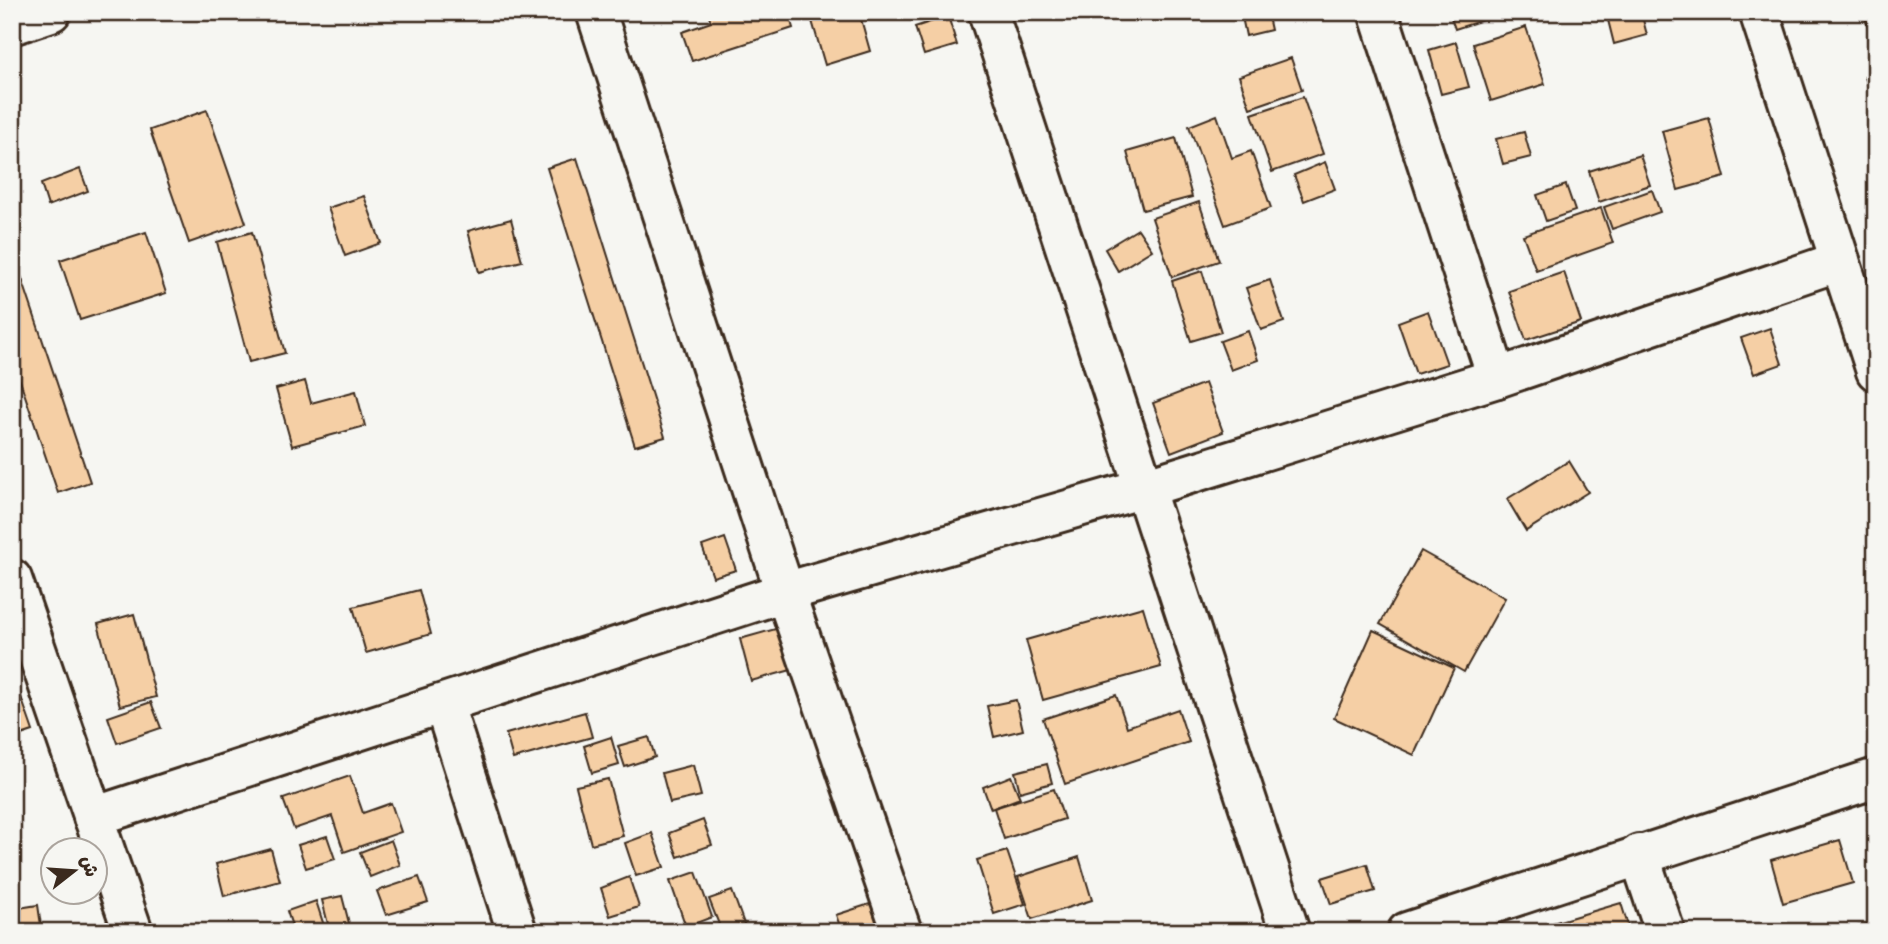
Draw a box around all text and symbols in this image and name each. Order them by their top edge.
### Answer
north arrow [38,836,108,906]
text: ش [72,853,104,881]

